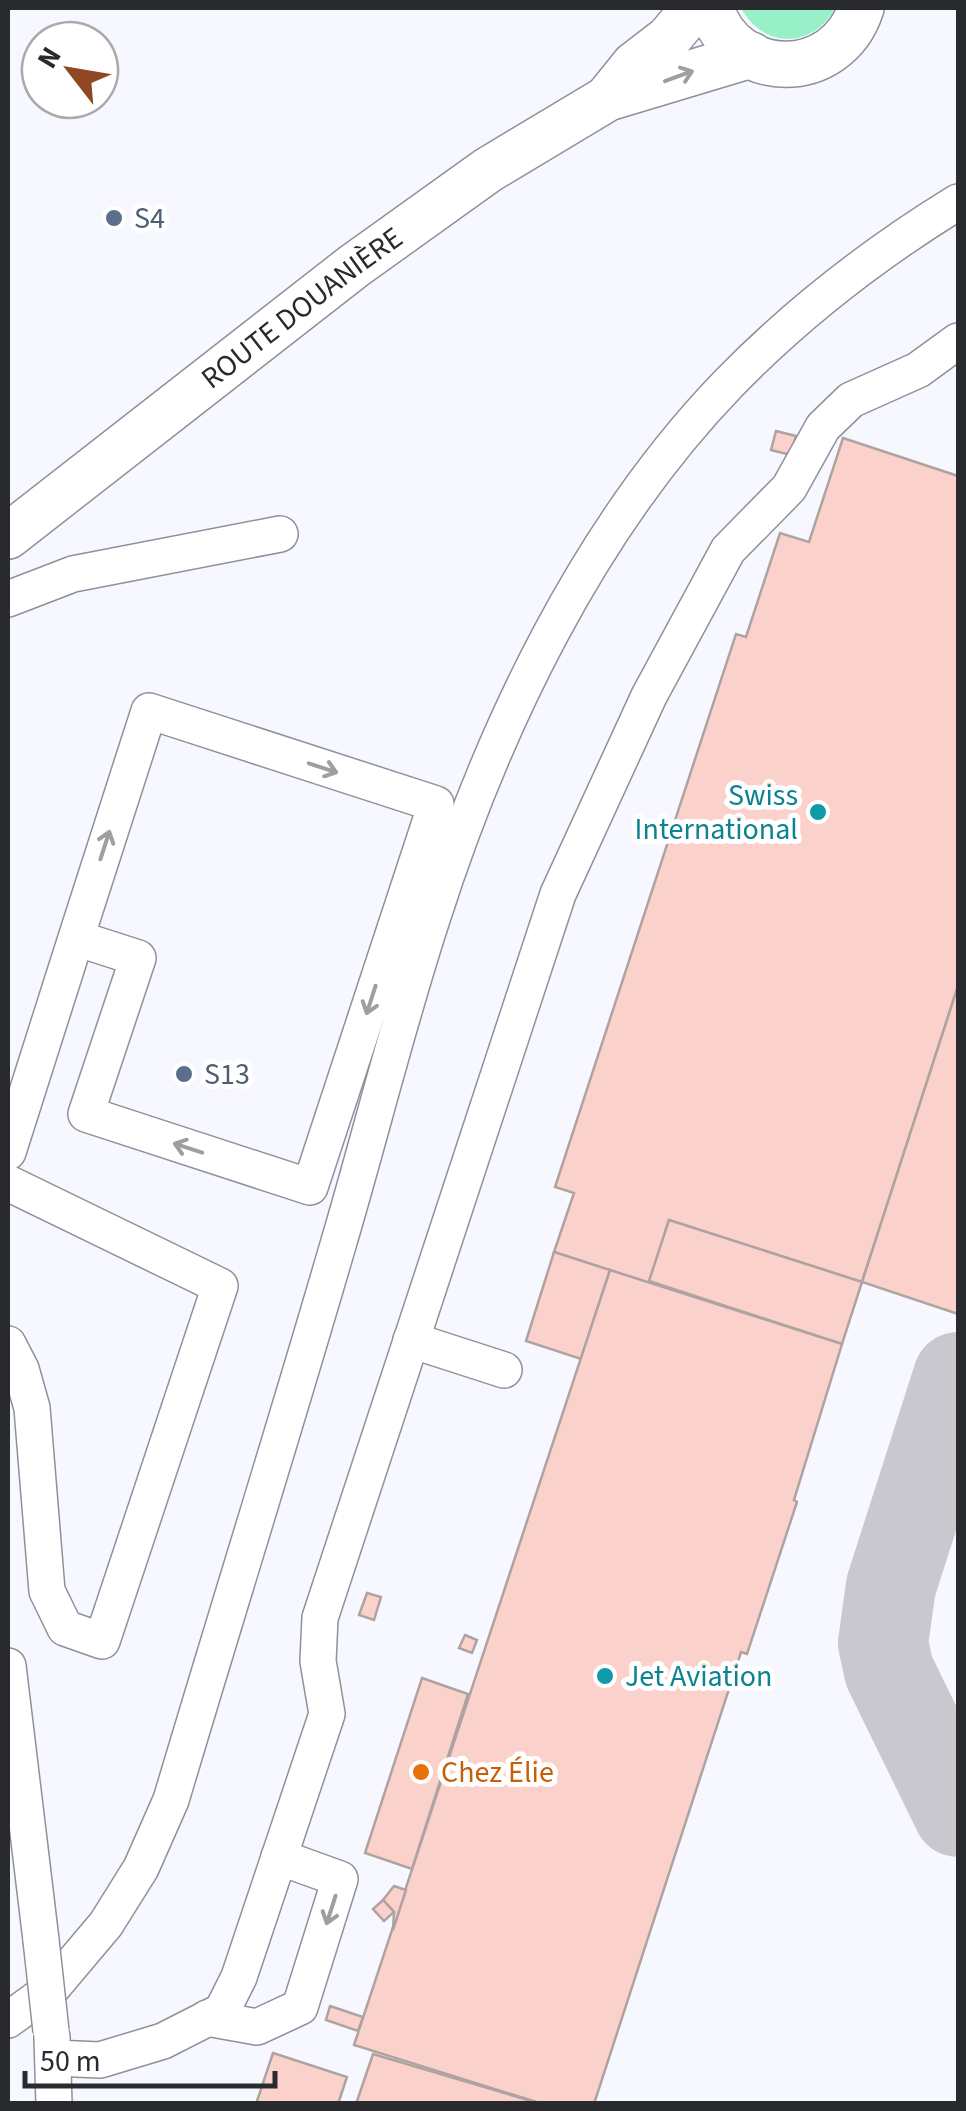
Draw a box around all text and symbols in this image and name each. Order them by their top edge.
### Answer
north arrow [20,20,120,120]
text: N [27,39,71,76]
one-way arrow [663,66,694,84]
place label: S4 [134,197,165,240]
marker: S4 [103,207,125,229]
street label: ROUTE DOUANIÈRE [192,216,411,399]
one-way arrow [307,760,339,778]
place label: Swiss International [635,774,798,851]
marker: Swiss International [807,801,829,823]
one-way arrow [98,830,116,861]
one-way arrow [361,984,379,1016]
place label: S13 [204,1053,250,1096]
marker: S13 [173,1063,195,1085]
one-way arrow [173,1137,204,1155]
place label: Jet Aviation [625,1655,772,1698]
marker: Jet Aviation [594,1665,616,1687]
place label: Chez Élie [441,1751,554,1794]
marker: Chez Élie [410,1761,432,1783]
one-way arrow [320,1893,338,1925]
scale bar [25,2026,275,2088]
text: 50 m [40,2040,101,2083]

